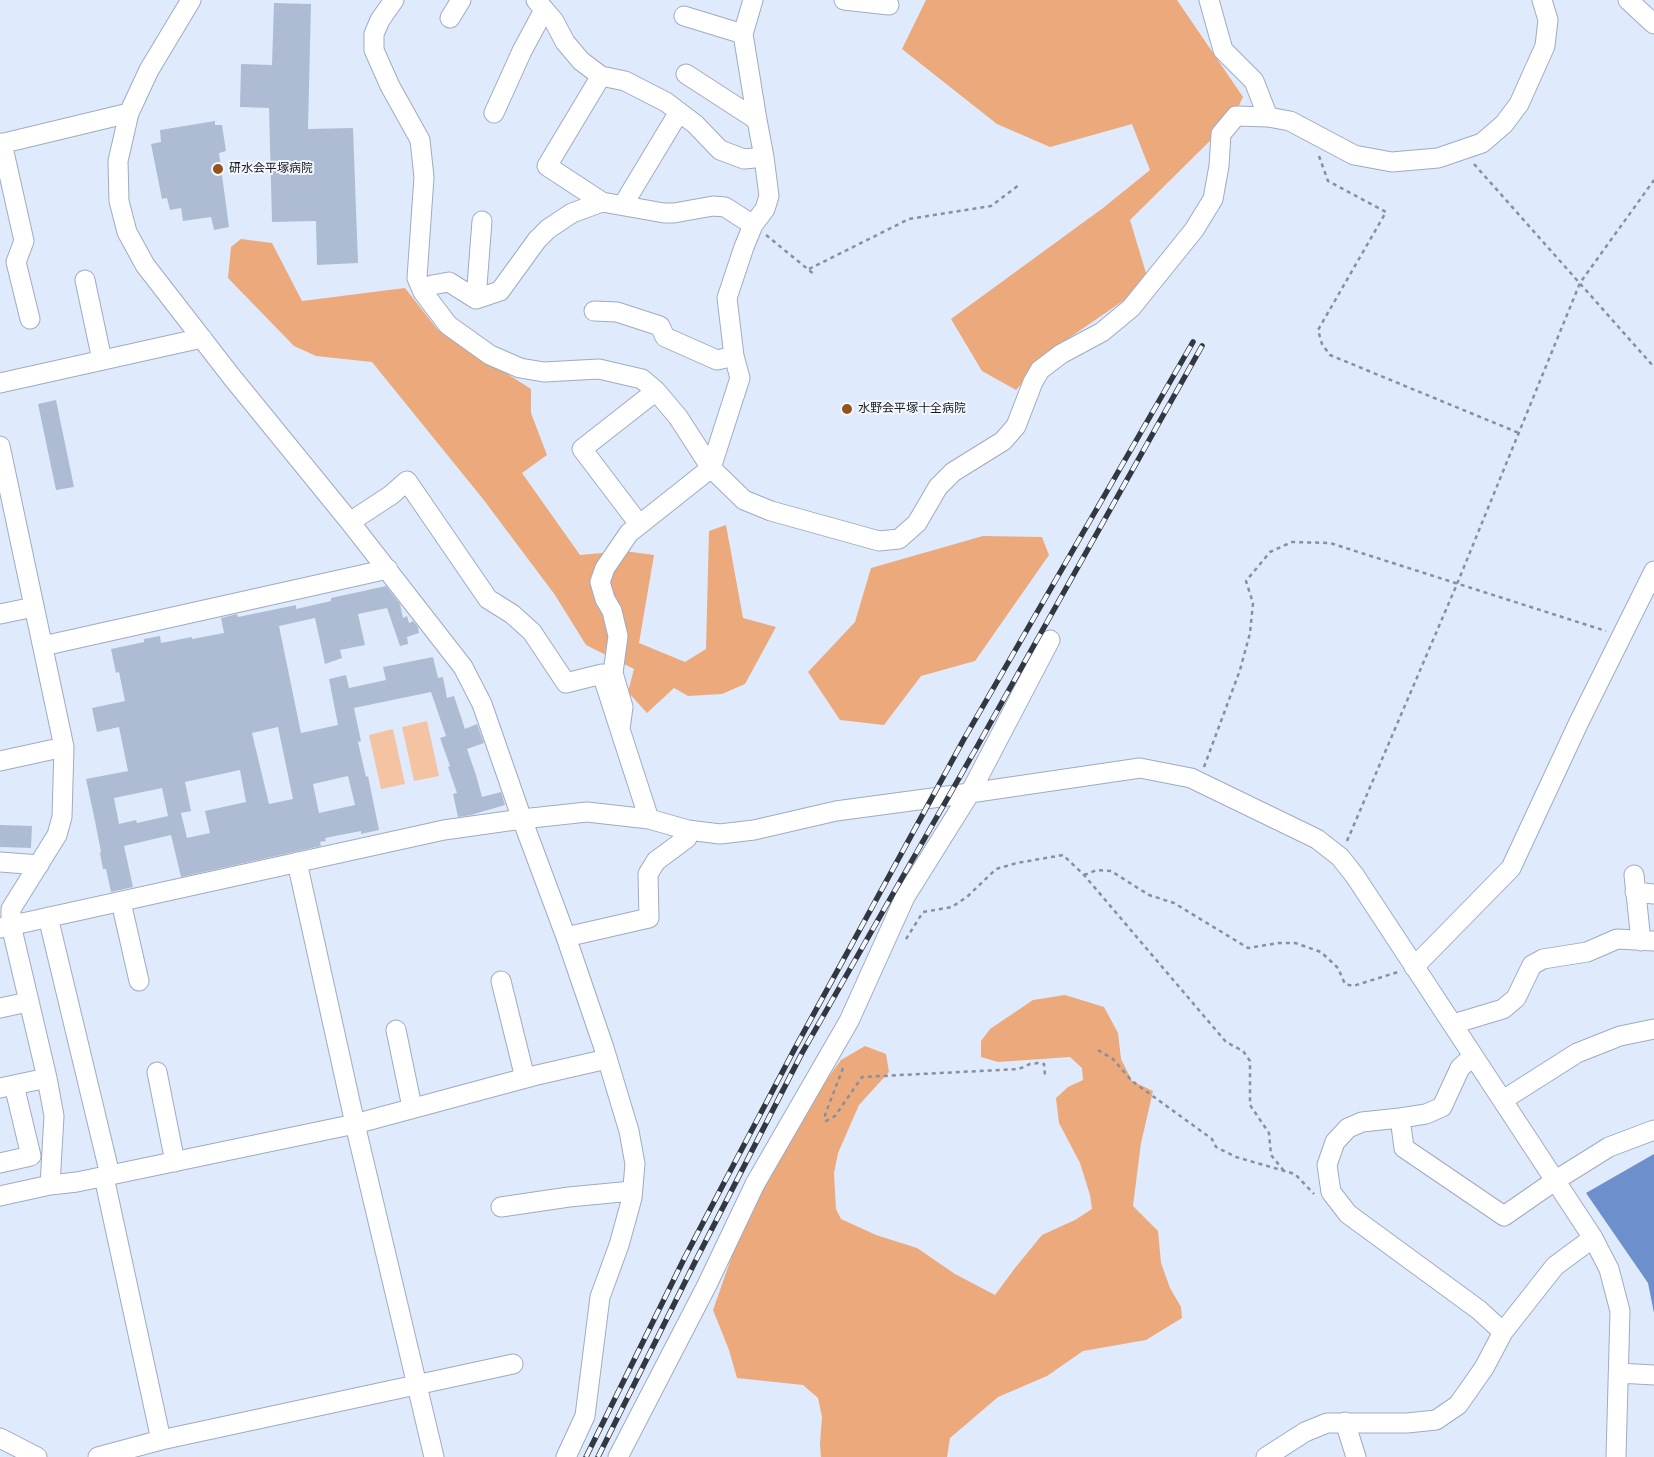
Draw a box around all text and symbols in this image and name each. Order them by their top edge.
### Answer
marker: 研水会平塚病院 [211,162,225,176]
place label: 研水会平塚病院 [229,162,313,176]
marker: 水野会平塚十全病院 [840,402,854,416]
place label: 水野会平塚十全病院 [858,402,966,416]

